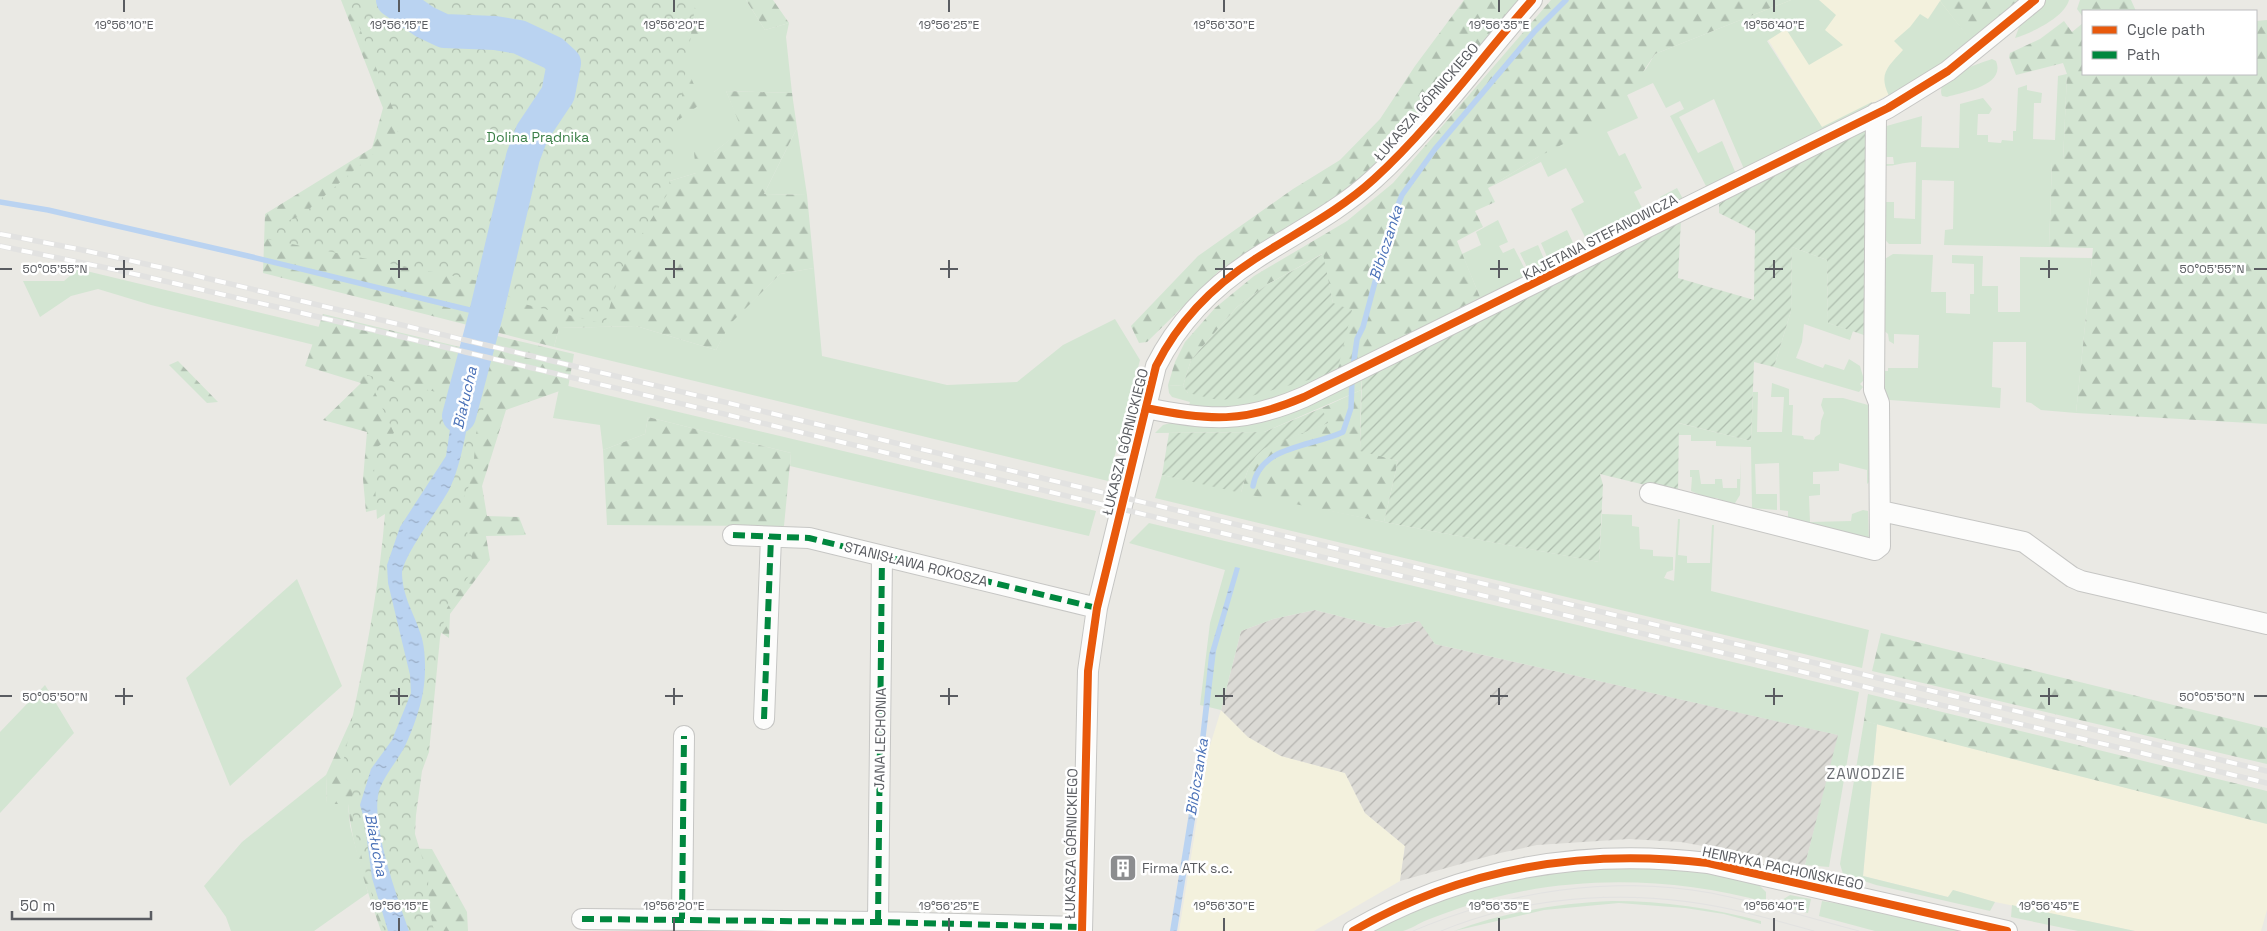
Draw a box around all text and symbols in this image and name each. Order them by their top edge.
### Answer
legend [2082,10,2257,75]
text: 19°56'10"E [94,17,154,33]
text: 19°56'15"E [370,17,429,33]
text: 19°56'20"E [643,17,705,33]
text: 19°56'25"E [919,17,980,33]
text: 19°56'30"E [1193,17,1255,33]
text: 19°56'35"E [1469,17,1530,33]
text: 19°56'40"E [1743,17,1805,33]
text: Cycle path [2127,20,2205,39]
street label: ŁUKASZA GÓRNICKIEGO [1370,39,1482,165]
text: Path [2127,45,2160,64]
park label: Dolina Prądnika [487,128,589,146]
street label: KAJETANA STEFANOWICZA [1520,190,1680,284]
water label: Bibiczanka [1364,203,1407,283]
text: 50°05'55"N [23,261,87,277]
text: 50°05'55"N [2180,261,2244,277]
water label: Białucha [448,364,481,431]
street label: ŁUKASZA GÓRNICKIEGO [1098,366,1152,518]
street label: STANISŁAWA ROKOSZA [842,537,990,591]
street label: JANA LECHONIA [870,687,890,791]
text: 50°05'50"N [22,689,88,705]
text: 50°05'50"N [2179,689,2245,705]
water label: Bibiczanka [1181,737,1212,817]
district label: ZAWODZIE [1827,764,1905,783]
street label: ŁUKASZA GÓRNICKIEGO [1061,768,1081,920]
water label: Białucha [361,812,392,878]
street label: HENRYKA PACHOŃSKIEGO [1701,842,1865,894]
building icon: Firma ATK s.c. [1108,853,1138,883]
place label: Firma ATK s.c. [1142,859,1233,877]
scale bar [12,888,151,920]
text: 50 m [20,896,55,915]
text: 19°56'15"E [370,898,429,914]
text: 19°56'20"E [643,898,705,914]
text: 19°56'25"E [919,898,980,914]
text: 19°56'30"E [1193,898,1255,914]
text: 19°56'35"E [1469,898,1530,914]
text: 19°56'40"E [1743,898,1805,914]
text: 19°56'45"E [2019,898,2079,914]

